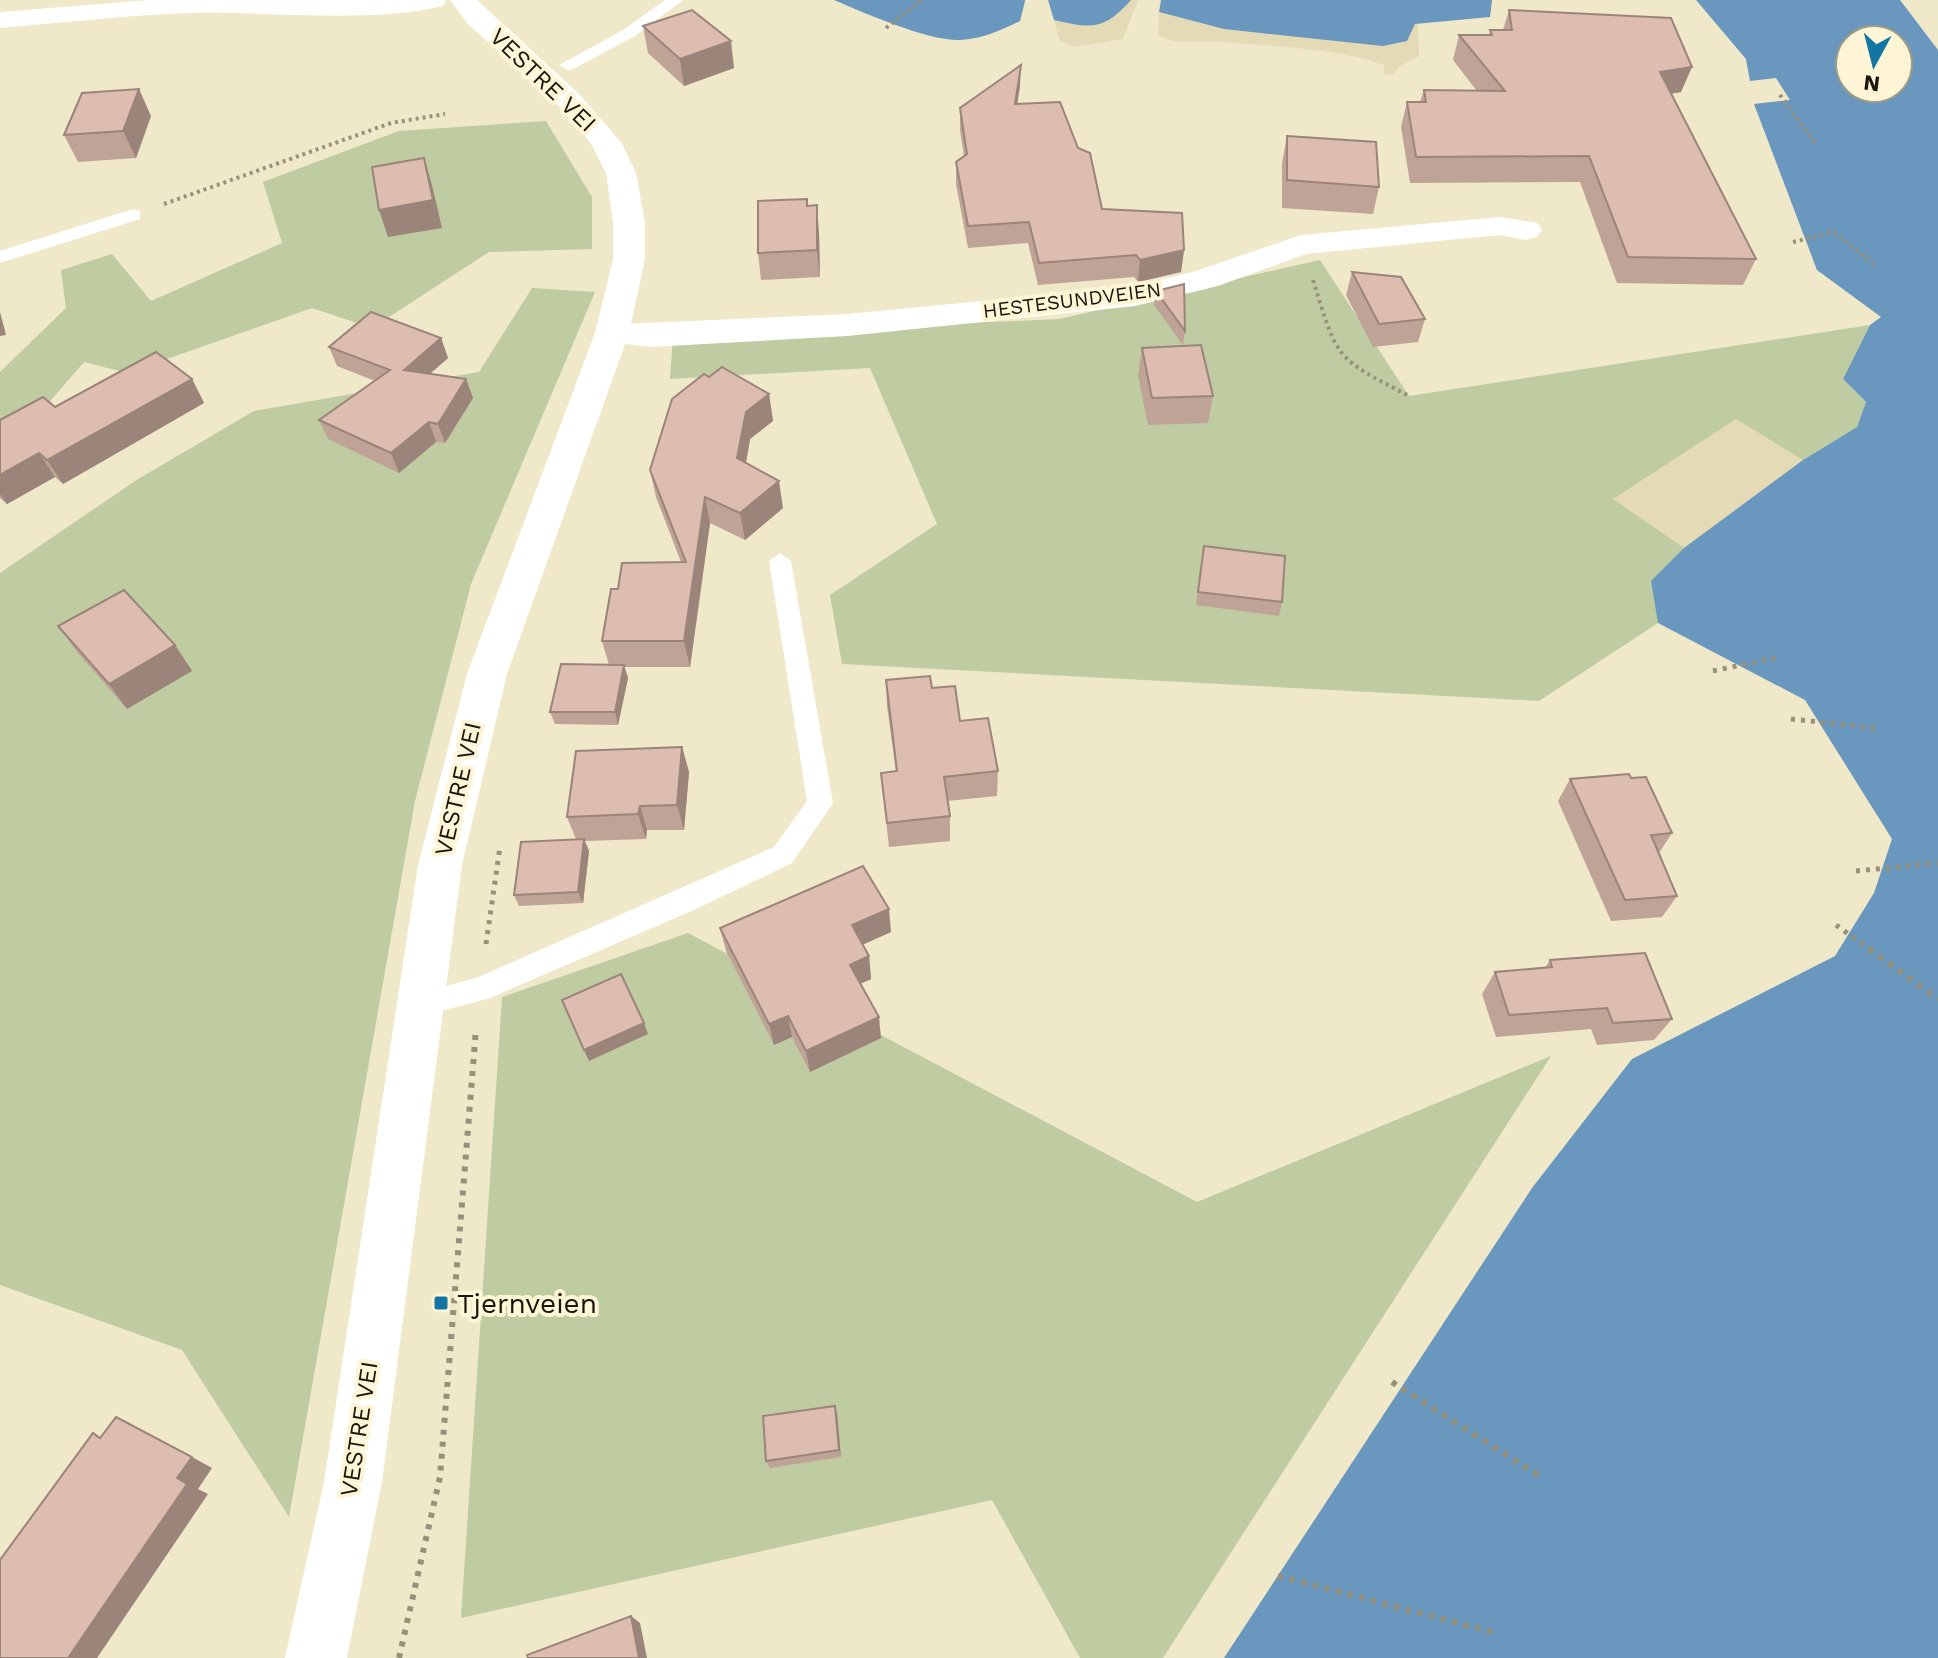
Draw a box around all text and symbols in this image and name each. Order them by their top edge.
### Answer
street label: VESTRE VEI [484,22,602,138]
north arrow [1834,24,1914,104]
text: N [1862,70,1881,97]
street label: HESTESUNDVEIEN [982,277,1162,323]
street label: VESTRE VEI [429,719,487,859]
place label: Tjernveien [457,1287,597,1320]
marker: Tjernveien [432,1294,450,1312]
street label: VESTRE VEI [334,1359,384,1499]

